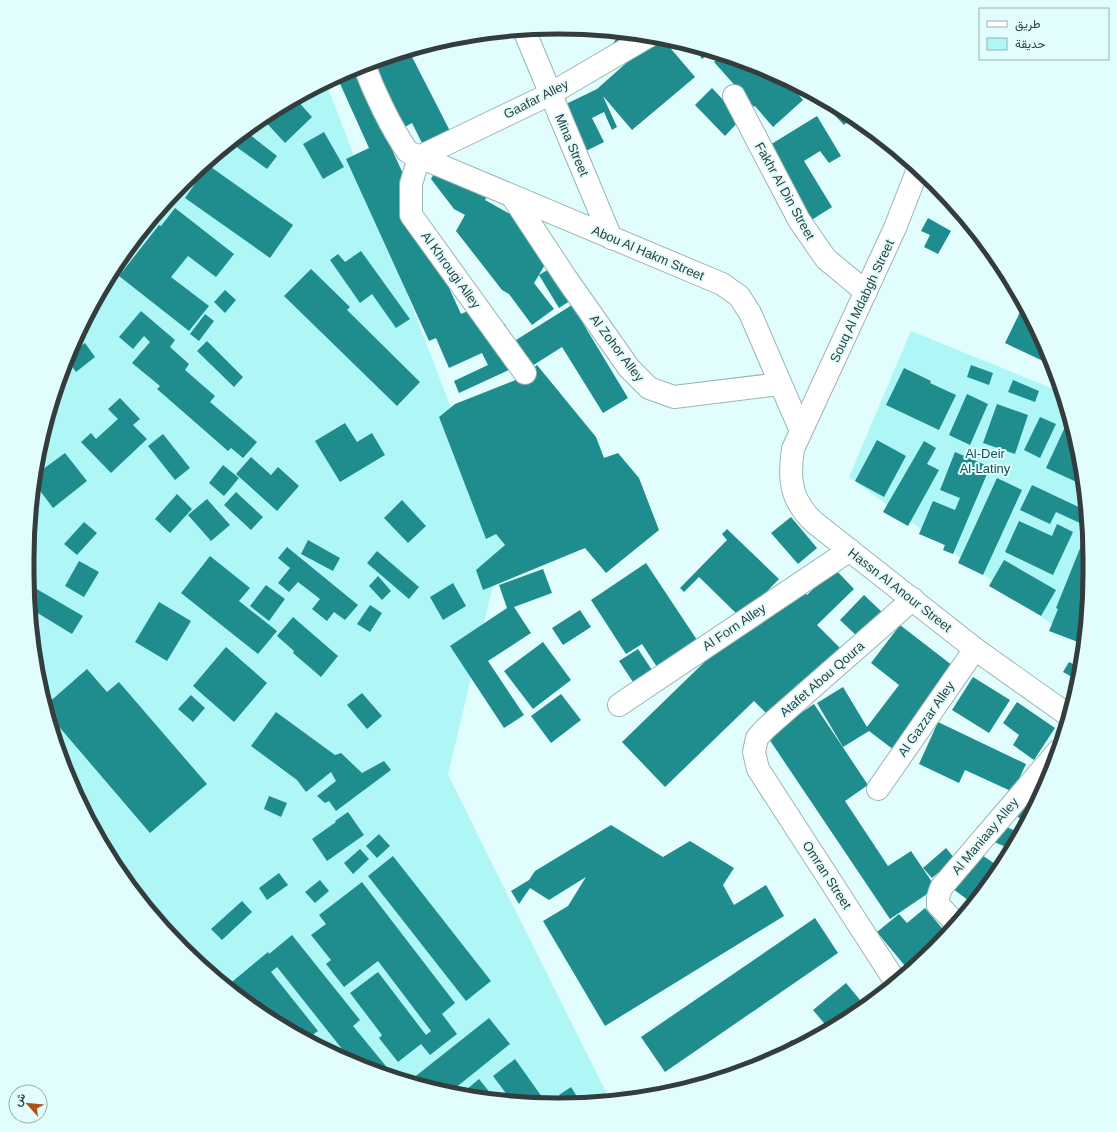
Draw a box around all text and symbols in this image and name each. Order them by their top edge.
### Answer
legend [979,8,1109,60]
text: طريق [1015,17,1041,32]
text: حديقة [1015,37,1045,51]
street label: Gaafar Alley [501,76,571,122]
street label: Mina Street [552,111,592,179]
street label: Fakhr Al Din Street [752,140,818,243]
street label: Abou Al Hakm Street [590,223,707,284]
street label: Al Khrougi Alley [418,229,484,312]
street label: Souq Al Mdabgh Street [827,237,897,365]
street label: Al Zohor Alley [587,311,647,385]
park label: Al-Deir Al-Latiny [960,446,1011,476]
street label: Hassn Al Anour Street [845,545,955,635]
street label: Al Forn Alley [700,600,769,654]
street label: Atafet Abou Qoura [777,638,868,720]
street label: Al Gazzar Alley [895,678,958,759]
street label: Al Maniaay Alley [949,794,1022,877]
street label: Omran Street [799,838,855,912]
north arrow [8,1084,48,1124]
text: ش [11,1091,28,1109]

